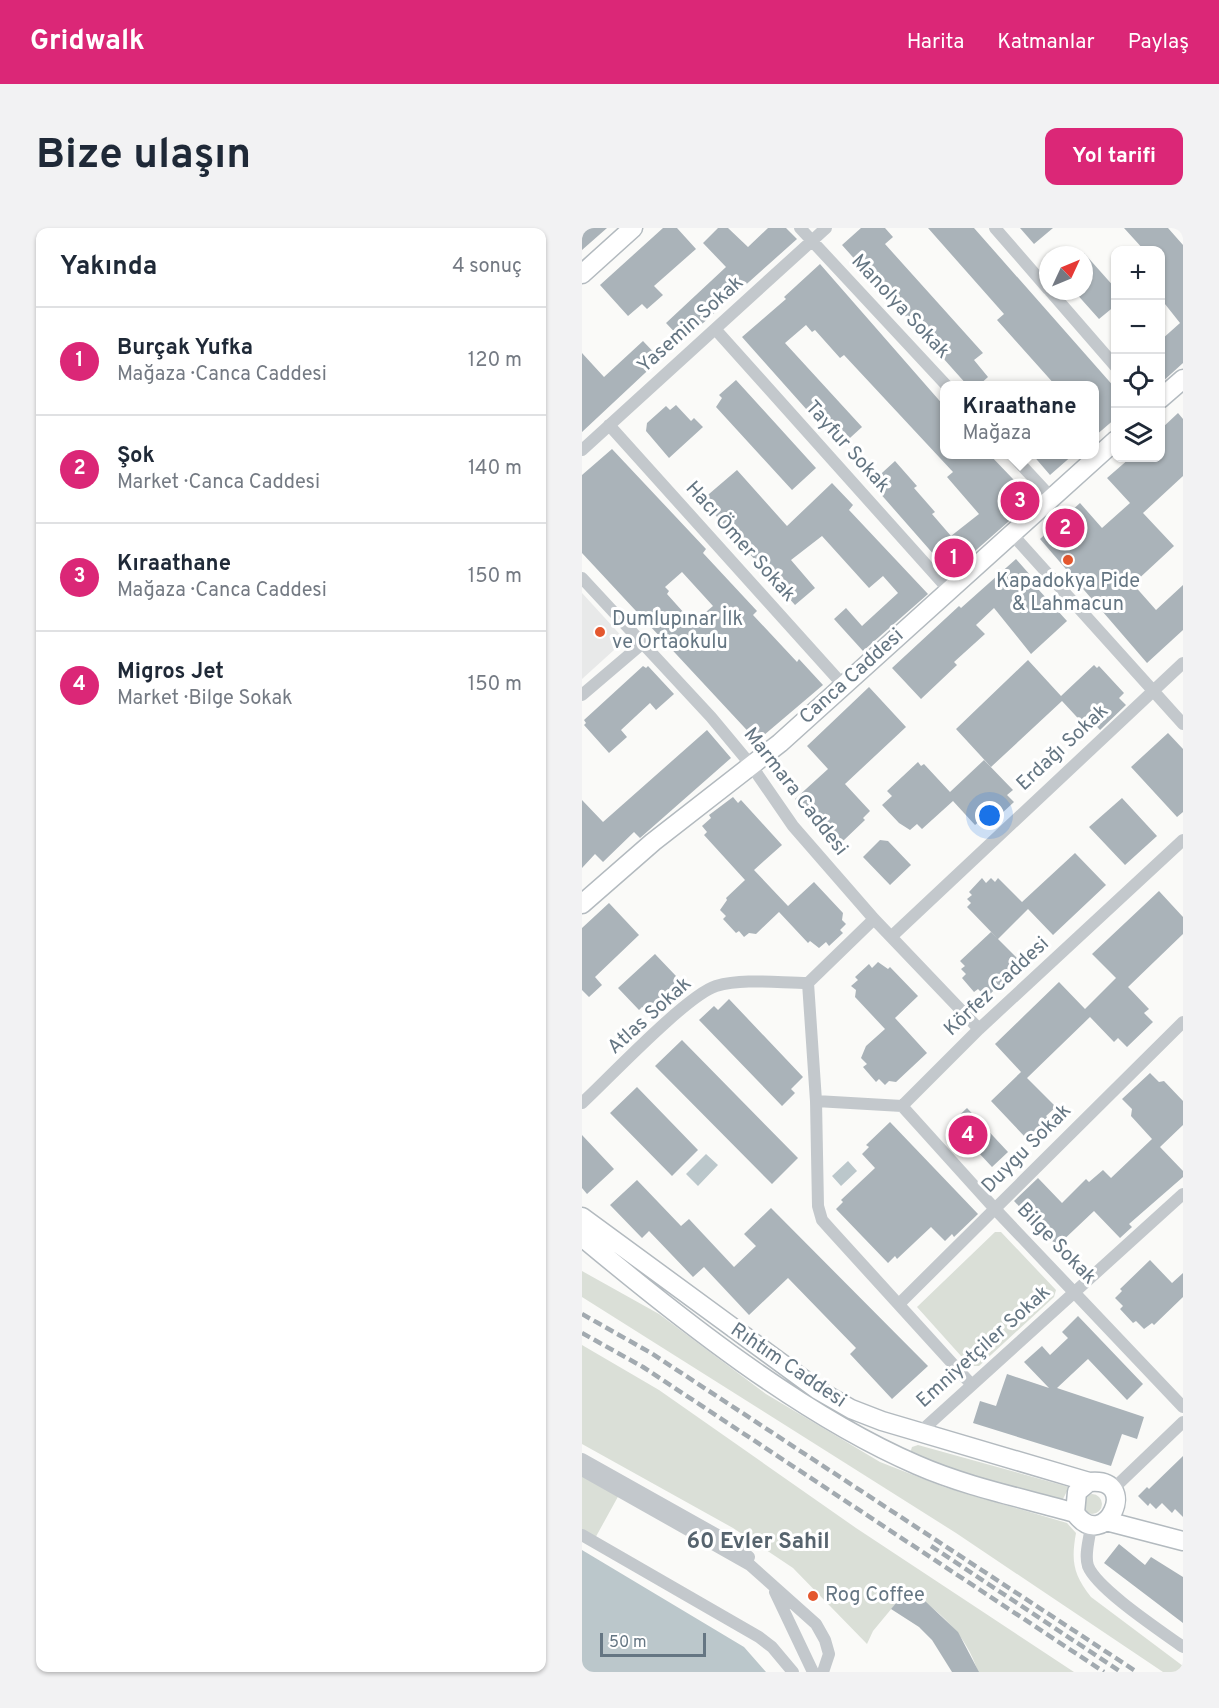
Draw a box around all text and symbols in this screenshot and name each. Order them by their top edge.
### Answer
text: Gridwalk [30,24,145,60]
text: Harita [907,29,964,56]
text: Katmanlar [997,29,1095,56]
text: Paylaş [1128,29,1189,56]
button: Yol tarifi [1045,128,1183,185]
text: Bize ulaşın [36,130,251,183]
north arrow [1039,246,1093,300]
map controls [1111,246,1165,462]
button: + [1111,246,1165,300]
street label: Manolya Sokak [845,249,955,365]
text: Yakında [60,251,157,284]
text: 4 sonuç [452,254,522,280]
street label: Yasemin Sokak [632,270,750,380]
button: − [1111,300,1165,354]
text: Burçak Yufka [117,335,253,362]
text: 1 [76,348,84,374]
text: 120 m [468,348,522,374]
button: locate [1111,354,1165,408]
text: Mağaza · Canca Caddesi [117,362,327,388]
popup [940,381,1099,459]
text: Kıraathane [963,394,1076,421]
street label: Tayfur Sokak [799,395,895,499]
button: layers [1111,408,1165,462]
text: Mağaza [963,421,1031,447]
text: Şok [117,443,155,470]
text: 2 [73,456,86,482]
text: 140 m [468,456,522,482]
text: Market · Canca Caddesi [117,470,320,496]
street label: Hacı Ömer Sokak [679,476,802,608]
pin: 3 [1000,478,1040,524]
pin: 2 [1046,506,1084,550]
pin: 1 [934,536,974,580]
text: Kıraathane [117,551,231,578]
marker: Kapadokya Pide & Lahmacun [1061,553,1075,567]
text: 3 [74,564,86,590]
text: 150 m [468,564,522,590]
place label: Kapadokya Pide & Lahmacun [996,569,1140,618]
text: Mağaza · Canca Caddesi [117,578,327,604]
place label: Dumlupınar İlk ve Ortaokulu [612,606,743,656]
street label: Canca Caddesi [794,623,910,731]
marker: Dumlupınar İlk ve Ortaokulu [593,625,607,639]
text: Migros Jet [117,659,224,686]
text: 4 [73,672,86,698]
text: 150 m [468,672,522,698]
text: Market · Bilge Sokak [117,686,293,712]
street label: Erdağı Sokak [1012,699,1114,797]
street label: Marmara Caddesi [737,723,853,861]
your location [975,801,1004,830]
street label: Körfez Caddesi [939,932,1055,1042]
street label: Atlas Sokak [603,971,697,1061]
street label: Duygu Sokak [976,1098,1078,1200]
pin: 4 [948,1112,988,1158]
street label: Bilge Sokak [1010,1198,1102,1290]
street label: Emniyetçiler Sokak [912,1280,1056,1414]
street label: Rıhtım Caddesi [725,1318,851,1414]
district label: 60 Evler Sahil [686,1529,830,1556]
place label: Rog Coffee [825,1583,925,1609]
marker: Rog Coffee [806,1589,820,1603]
scale bar [600,1630,706,1658]
text: 50 m [609,1633,647,1653]

